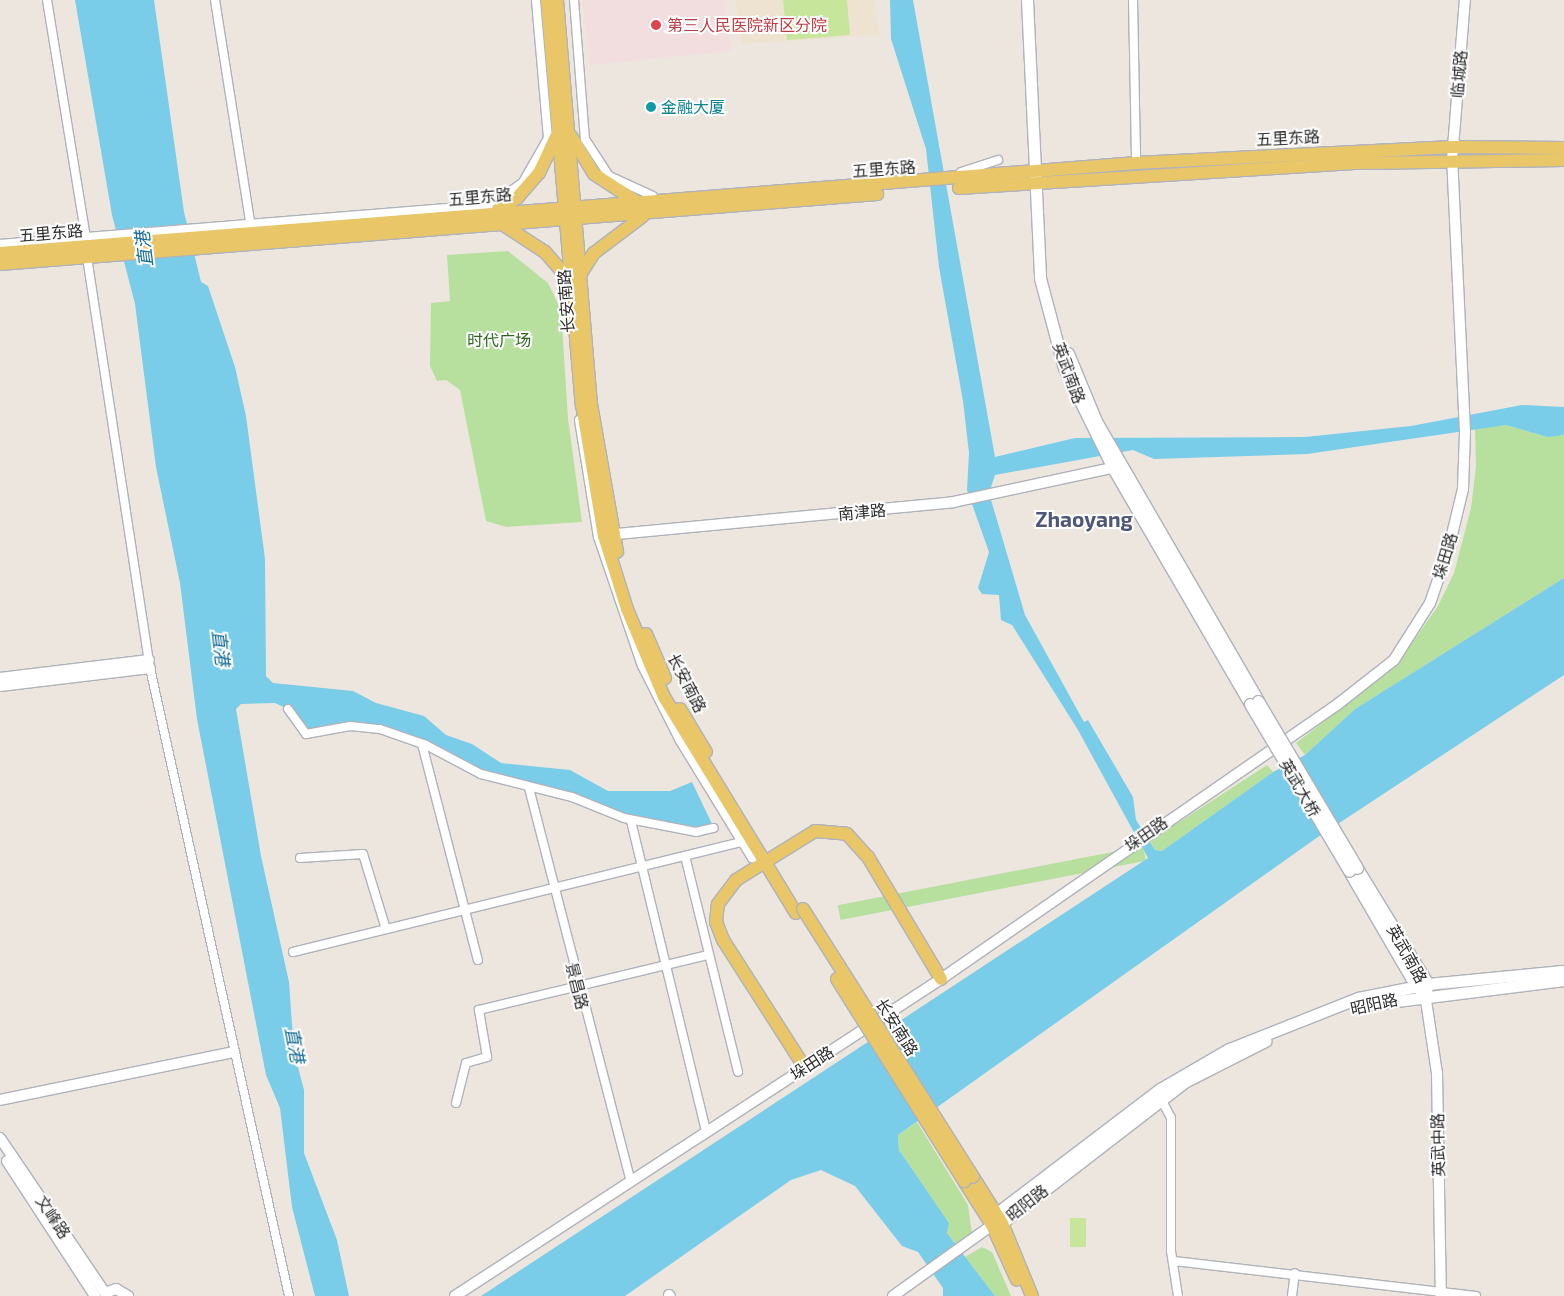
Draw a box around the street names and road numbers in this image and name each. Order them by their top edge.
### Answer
street label: 临城路 [1447,49,1471,99]
street label: 五里东路 [1256,127,1320,149]
street label: 五里东路 [851,157,917,181]
street label: 五里东路 [447,185,513,209]
street label: 五里东路 [18,221,84,245]
street label: 长安南路 [554,268,578,334]
street label: 英武南路 [1049,340,1089,406]
street label: 南津路 [837,500,887,524]
street label: 垛田路 [1429,530,1461,582]
street label: 长安南路 [664,650,710,716]
street label: 英武大桥 [1276,755,1324,821]
street label: 垛田路 [1121,812,1171,856]
street label: 英武南路 [1383,921,1431,987]
street label: 景昌路 [562,960,592,1012]
street label: 昭阳路 [1349,990,1399,1018]
street label: 长安南路 [872,995,922,1059]
street label: 垛田路 [787,1042,837,1084]
street label: 英武中路 [1428,1113,1448,1177]
street label: 昭阳路 [1002,1181,1052,1225]
street label: 文峰路 [32,1192,74,1242]

